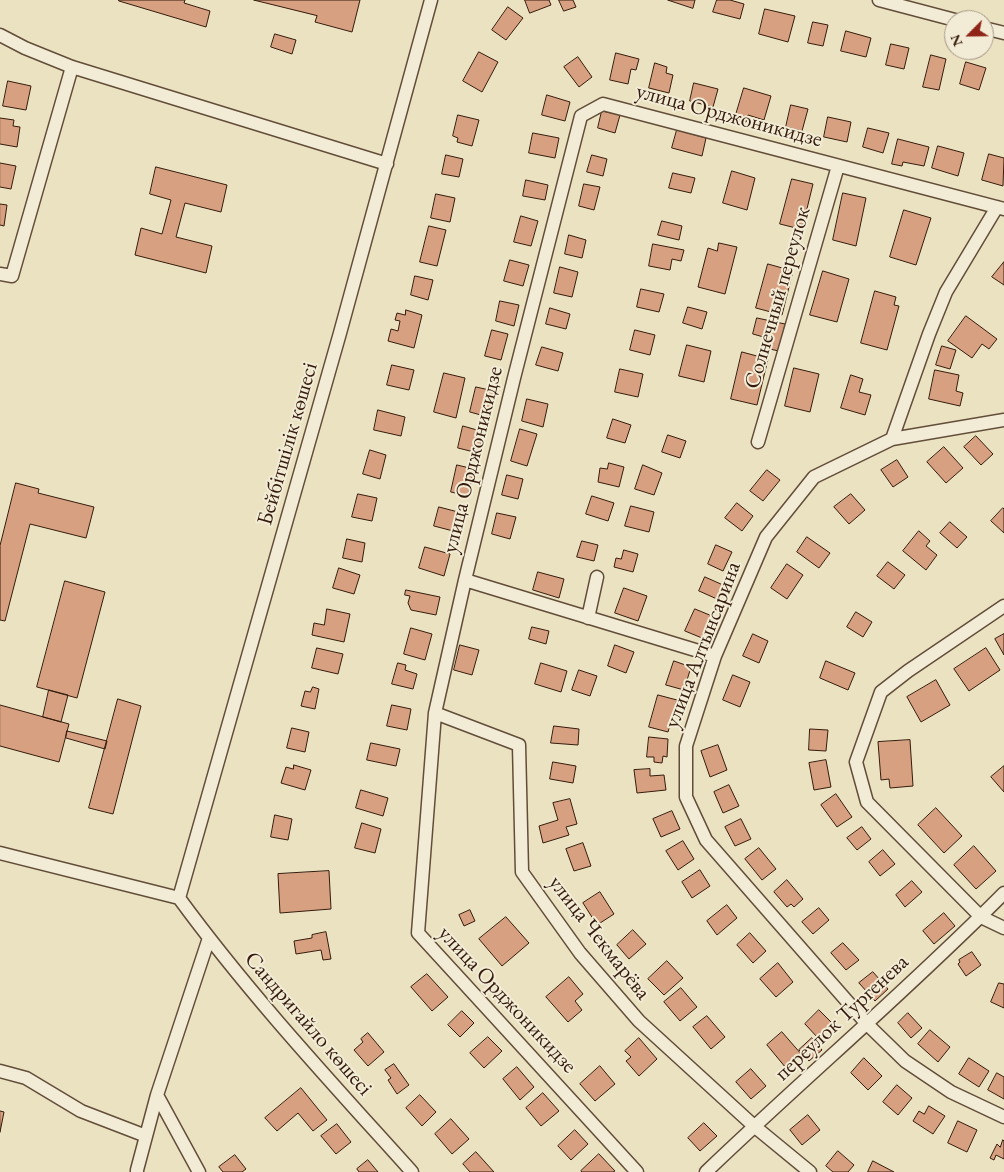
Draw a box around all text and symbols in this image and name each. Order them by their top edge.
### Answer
north arrow [944,10,994,60]
text: N [946,32,967,49]
street label: улица Орджоникидзе [633,78,825,154]
street label: Солнечный переулок [739,204,817,392]
street label: Бейбітшілік көшесі [252,359,324,529]
street label: улица Орджоникидзе [437,364,509,556]
street label: улица Алтынсарина [659,558,747,732]
street label: улица Чекмарёва [542,871,656,1005]
street label: улица Орджоникидзе [432,921,582,1079]
street label: Сандригайло көшесі [238,947,378,1101]
street label: переулок Тургенева [770,949,914,1087]

